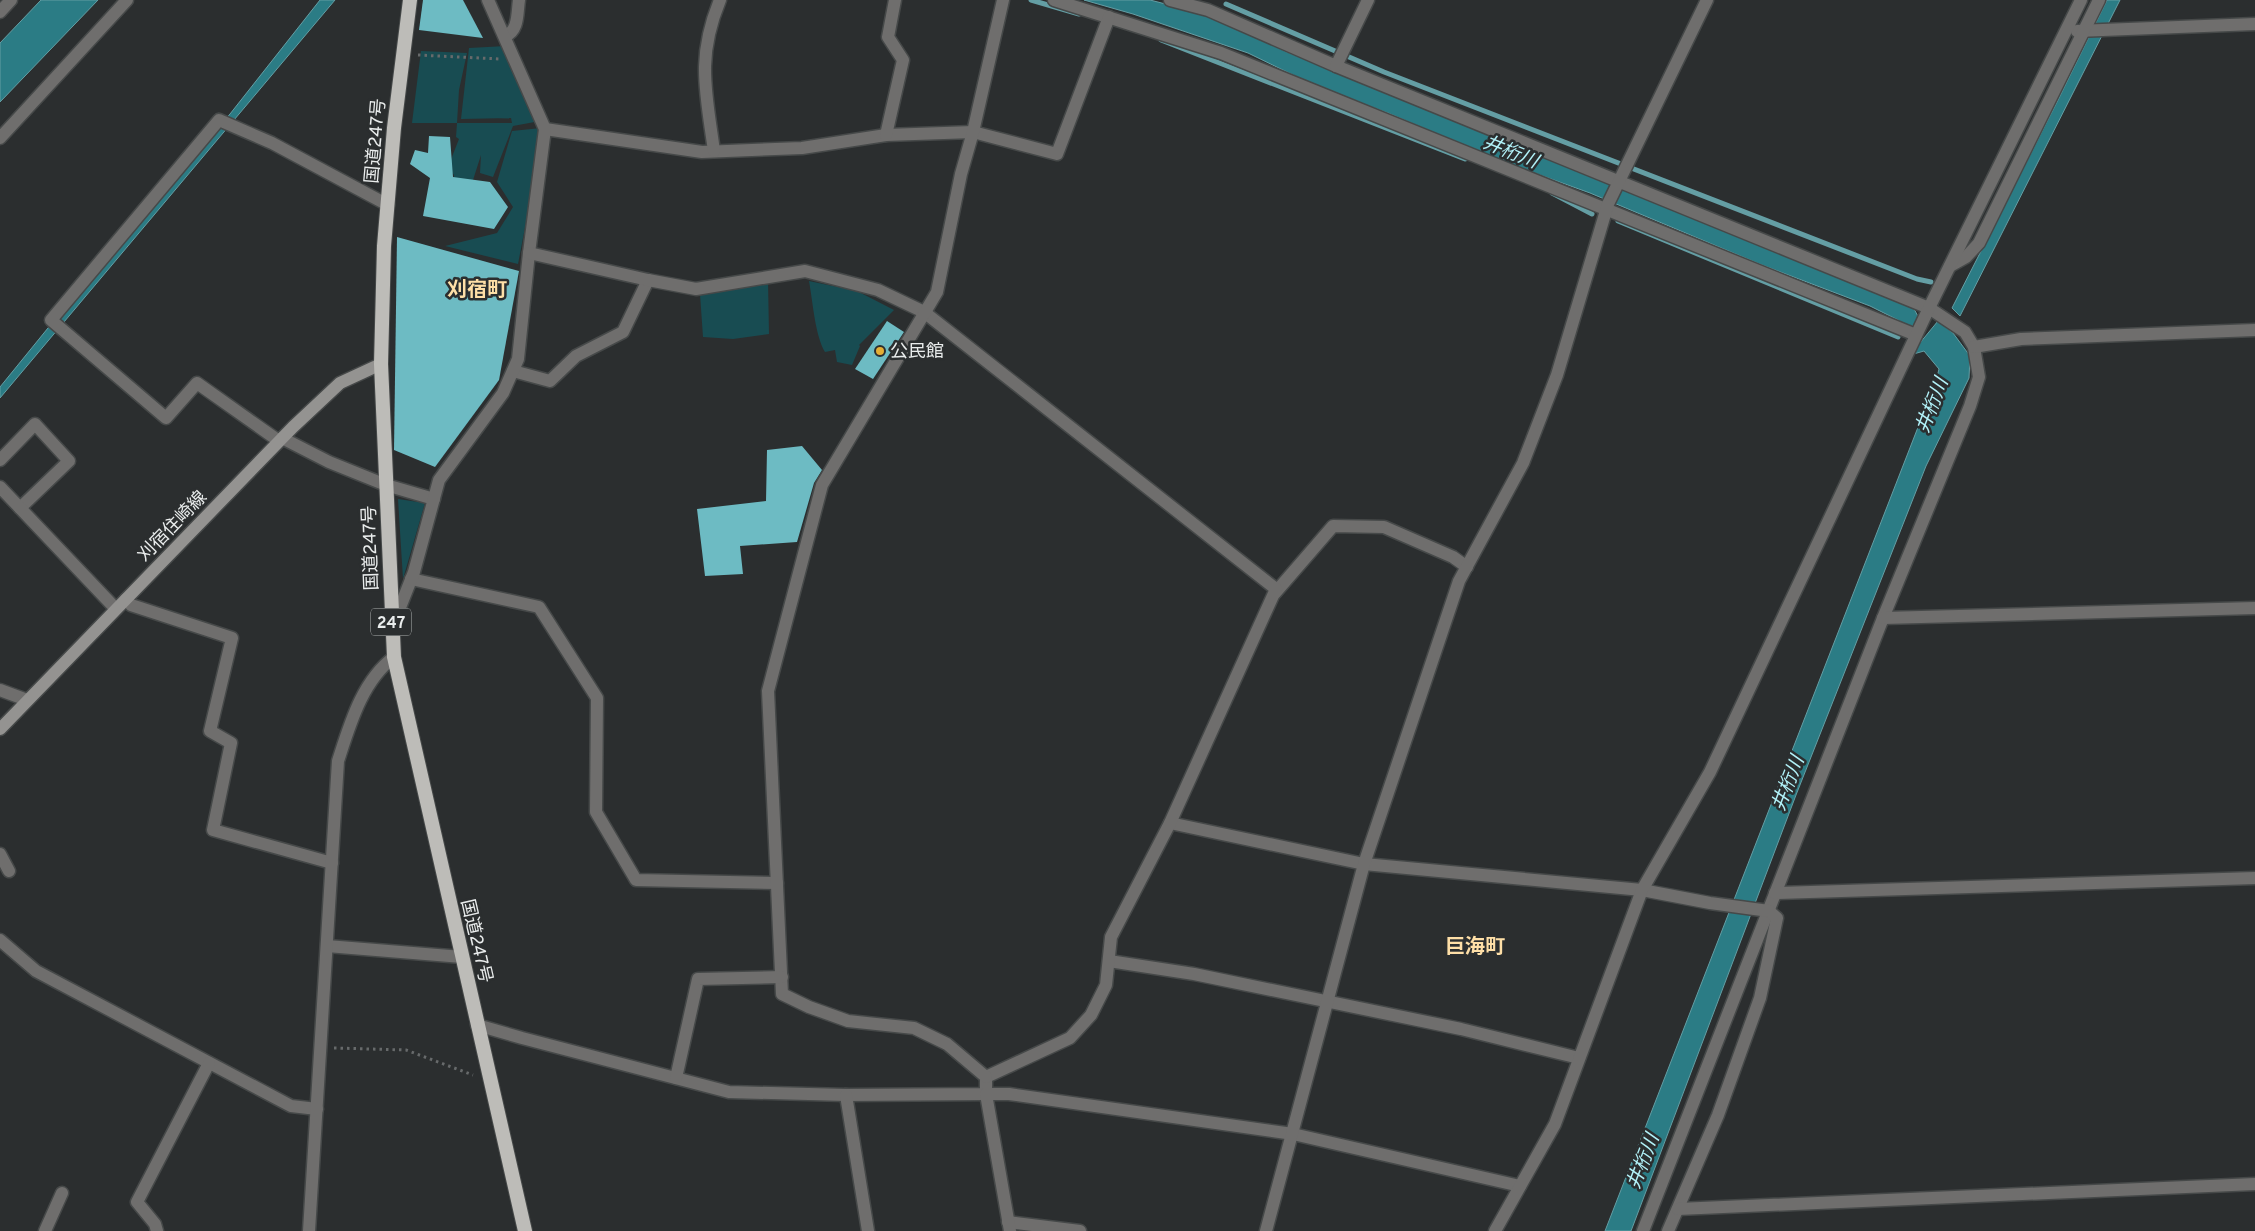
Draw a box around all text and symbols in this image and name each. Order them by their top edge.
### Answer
street label: 国道247号 [361,98,392,185]
water label: 井桁川 [1479,131,1543,175]
district label: 刈宿町 [447,278,507,304]
place label: 公民館 [890,341,944,364]
marker: 公民館 [874,345,886,357]
water label: 井桁川 [1911,373,1955,437]
street label: 刈宿住崎線 [134,487,213,567]
street label: 国道247号 [359,505,384,591]
road number: 247 [371,608,411,636]
water label: 井桁川 [1767,751,1811,815]
street label: 国道247号 [455,897,496,985]
district label: 巨海町 [1445,935,1505,961]
water label: 井桁川 [1622,1129,1666,1193]

